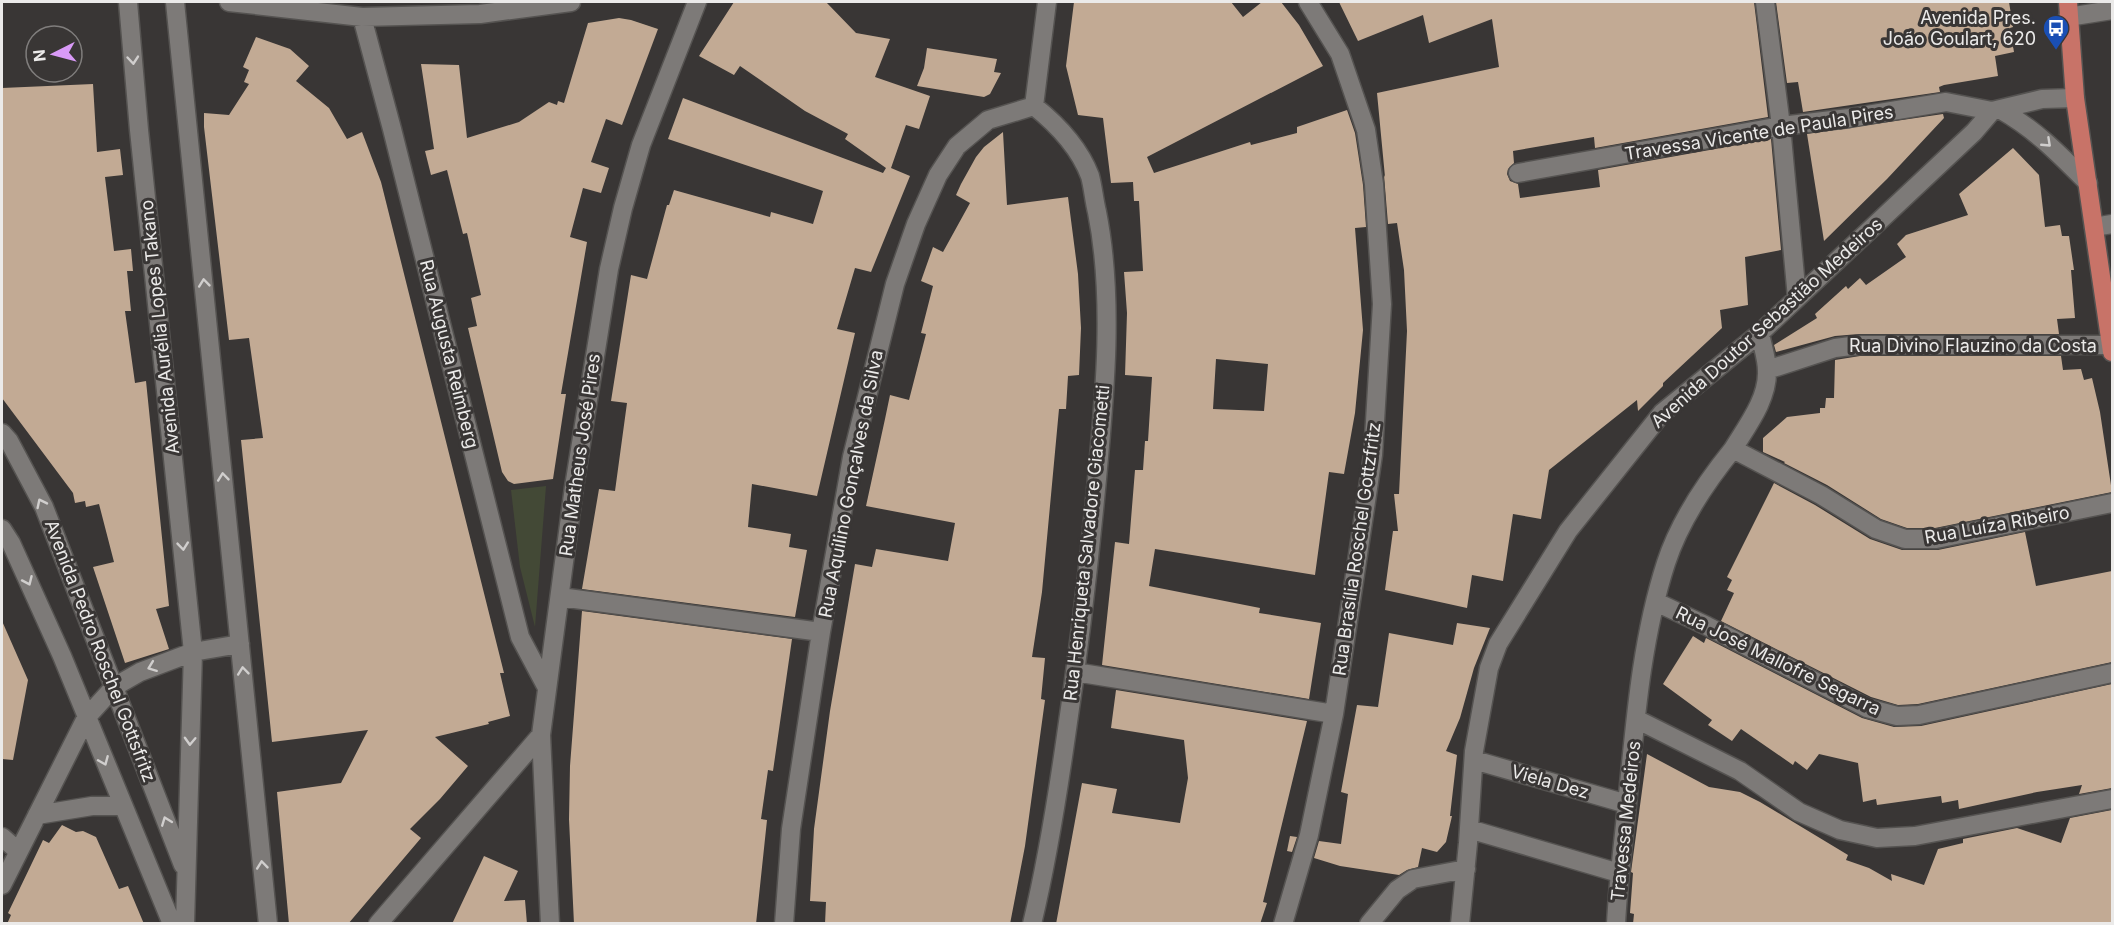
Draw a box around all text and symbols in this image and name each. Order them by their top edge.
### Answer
place label: Avenida Pres. João Goulart, 620 [1883,7,2036,49]
bus stop icon: Avenida Pres. João Goulart, 620 [2041,13,2071,51]
north arrow [24,24,84,84]
text: N [28,48,50,63]
one-way arrow [126,55,139,64]
street label: Travessa Vicente de Paula Pires [1623,101,1895,164]
one-way arrow [2040,136,2051,147]
street label: Avenida Aurélia Lopes Takano [136,199,183,455]
street label: Avenida Doutor Sebastião Medeiros [1647,213,1887,432]
street label: Rua Augusta Reimberg [416,257,483,450]
one-way arrow [198,279,211,288]
street label: Rua Divino Flauzino da Costa [1849,335,2097,356]
street label: Rua Aquilino Gonçalves da Silva [814,348,887,620]
street label: Rua Matheus José Pires [555,352,604,558]
street label: Rua Henriqueta Salvadore Giacometti [1059,384,1114,702]
street label: Rua Brasília Roschel Gottzfritz [1328,421,1385,677]
one-way arrow [217,473,230,482]
one-way arrow [37,498,48,509]
street label: Rua Luíza Ribeiro [1923,501,2071,548]
street label: Avenida Pedro Roschel Gottsfritz [41,517,160,785]
one-way arrow [176,542,189,551]
one-way arrow [21,575,33,586]
street label: Rua José Mallofre Segarra [1672,602,1884,719]
one-way arrow [148,660,158,673]
one-way arrow [237,667,249,676]
one-way arrow [184,736,197,745]
street label: Travessa Medeiros [1607,740,1644,902]
one-way arrow [97,755,109,766]
street label: Viela Dez [1509,760,1591,803]
one-way arrow [161,816,173,827]
one-way arrow [256,861,269,870]

